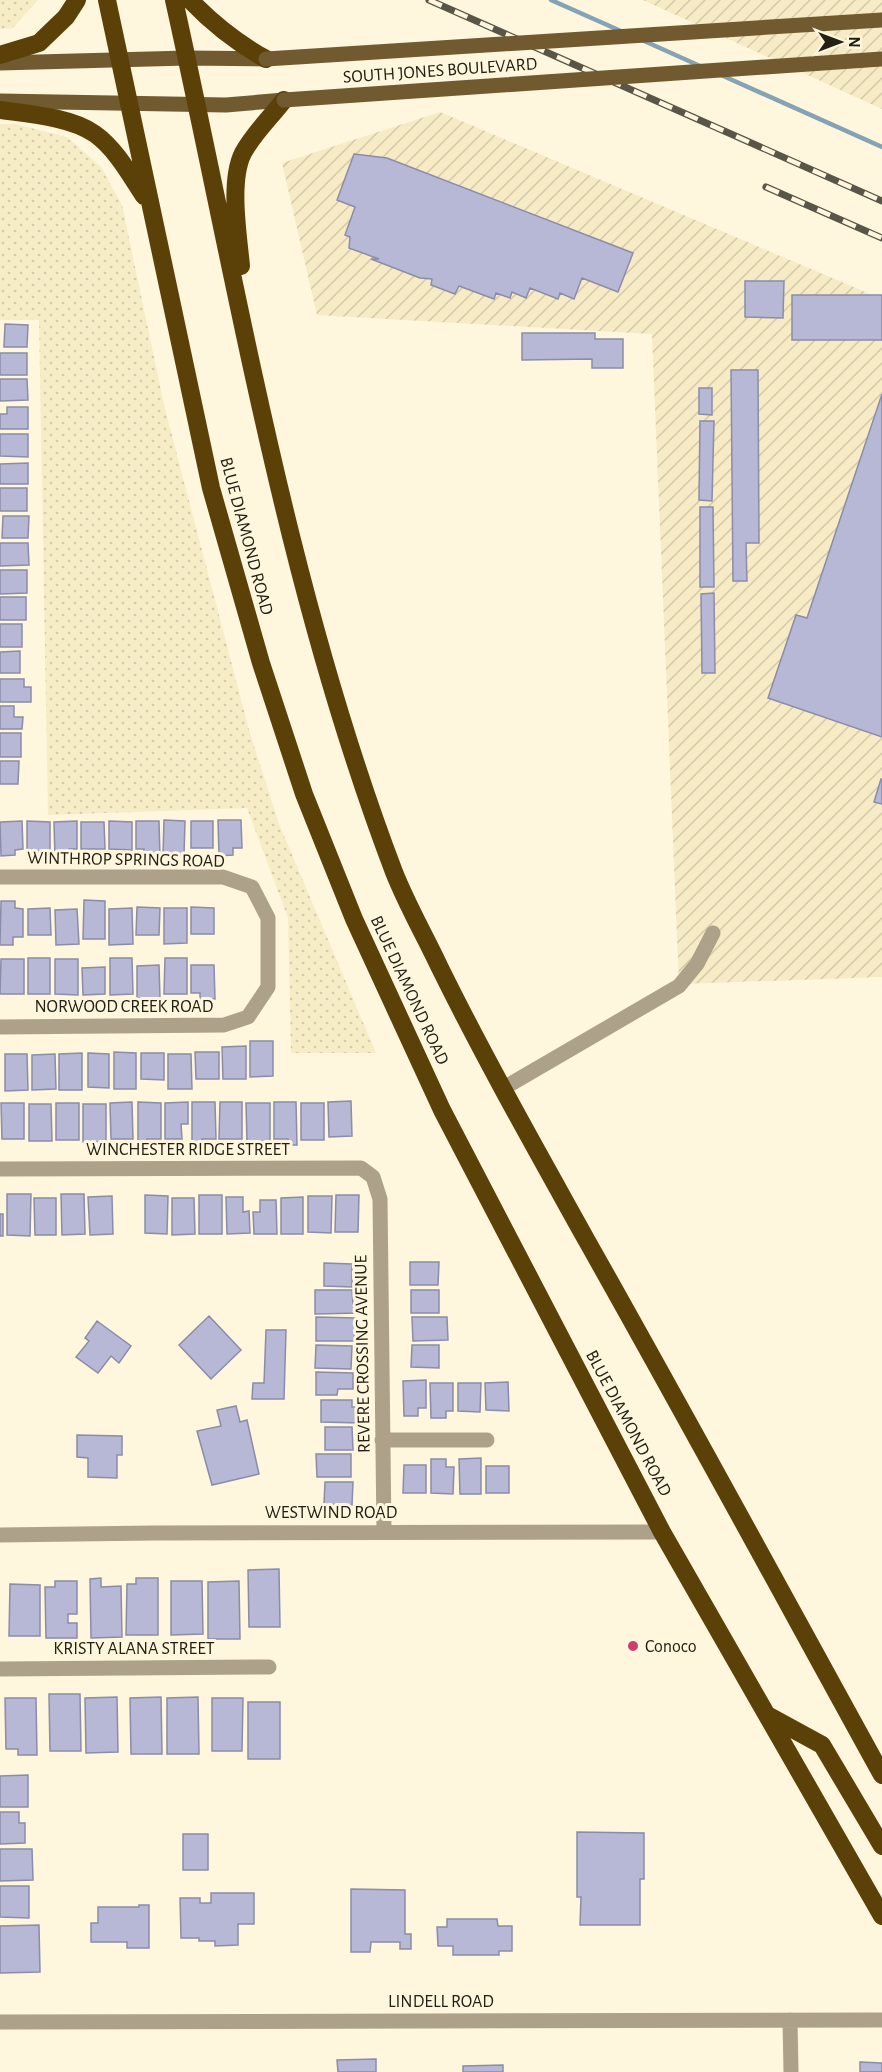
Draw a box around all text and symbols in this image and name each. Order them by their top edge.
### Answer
north arrow [810,12,870,72]
text: N [846,36,862,48]
street label: SOUTH JONES BOULEVARD [342,55,538,87]
street label: BLUE DIAMOND ROAD [216,455,276,617]
street label: WINTHROP SPRINGS ROAD [27,849,225,871]
street label: BLUE DIAMOND ROAD [367,913,452,1068]
street label: NORWOOD CREEK ROAD [35,998,213,1016]
street label: WINCHESTER RIDGE STREET [86,1141,290,1159]
street label: REVERE CROSSING AVENUE [352,1254,374,1453]
street label: BLUE DIAMOND ROAD [582,1348,674,1499]
street label: WESTWIND ROAD [265,1504,397,1522]
place label: Conoco [645,1638,697,1656]
marker: Conoco [626,1639,640,1653]
street label: KRISTY ALANA STREET [53,1640,215,1658]
street label: LINDELL ROAD [388,1993,494,2011]

